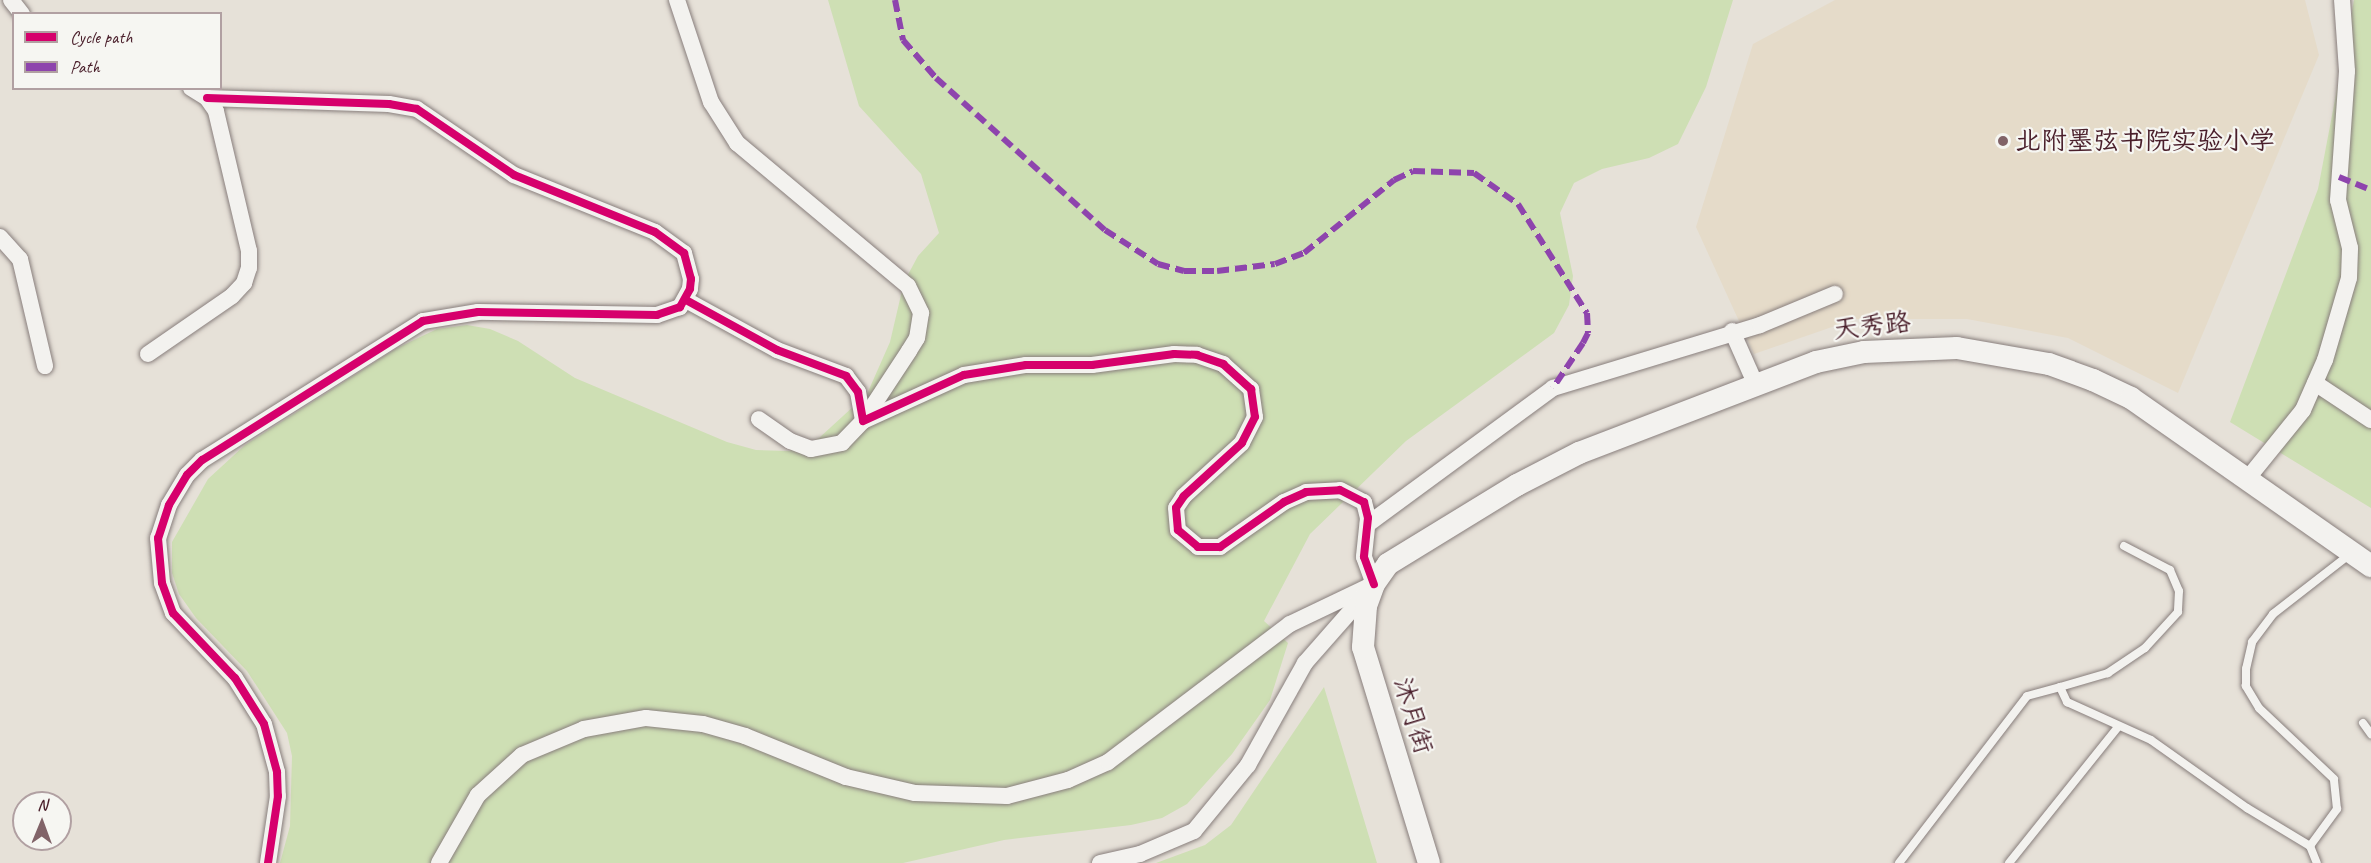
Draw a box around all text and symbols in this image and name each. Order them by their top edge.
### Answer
legend [12,12,222,90]
text: Cycle path [70,26,132,48]
text: Path [70,56,100,78]
place label: 北附墨弦书院实验小学 [2015,125,2275,157]
marker: 北附墨弦书院实验小学 [1996,134,2010,148]
street label: 天秀路 [1832,306,1912,346]
street label: 沐月街 [1387,674,1439,758]
north arrow [12,791,72,851]
text: N [37,795,47,815]

